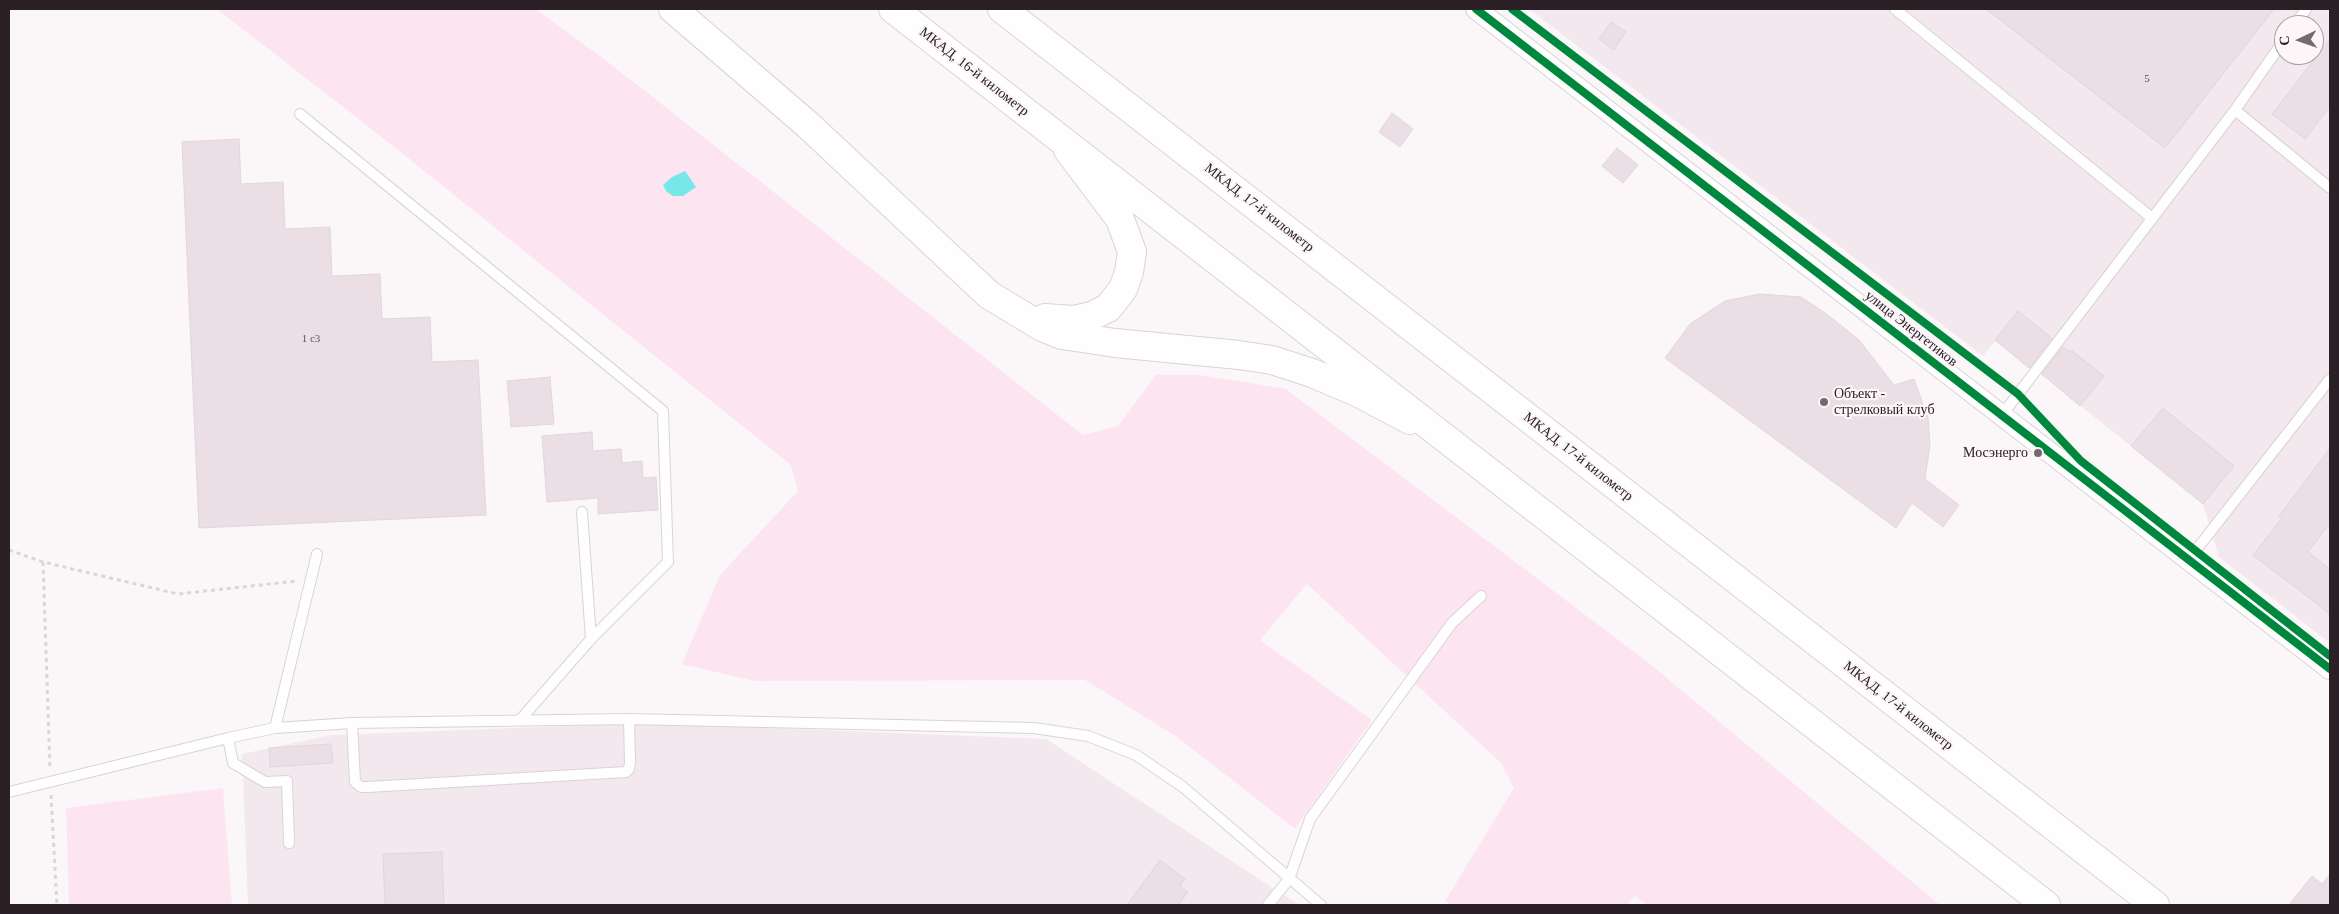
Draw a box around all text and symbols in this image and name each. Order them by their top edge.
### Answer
north arrow [2274,15,2324,65]
street label: МКАД, 16-й километр [916,24,1032,120]
text: С [2277,35,2292,46]
house number: 5 [2144,72,2150,86]
street label: МКАД, 17-й километр [1201,160,1317,256]
street label: улица Энергетиков [1861,288,1961,370]
house number: 1 с3 [302,332,320,346]
place label: Объект - стрелковый клуб [1834,386,1935,418]
marker: Объект - стрелковый клуб [1818,396,1830,408]
street label: МКАД, 17-й километр [1520,409,1636,505]
place label: Мосэнерго [1963,445,2028,461]
marker: Мосэнерго [2032,447,2044,459]
street label: МКАД, 17-й километр [1840,658,1956,754]

